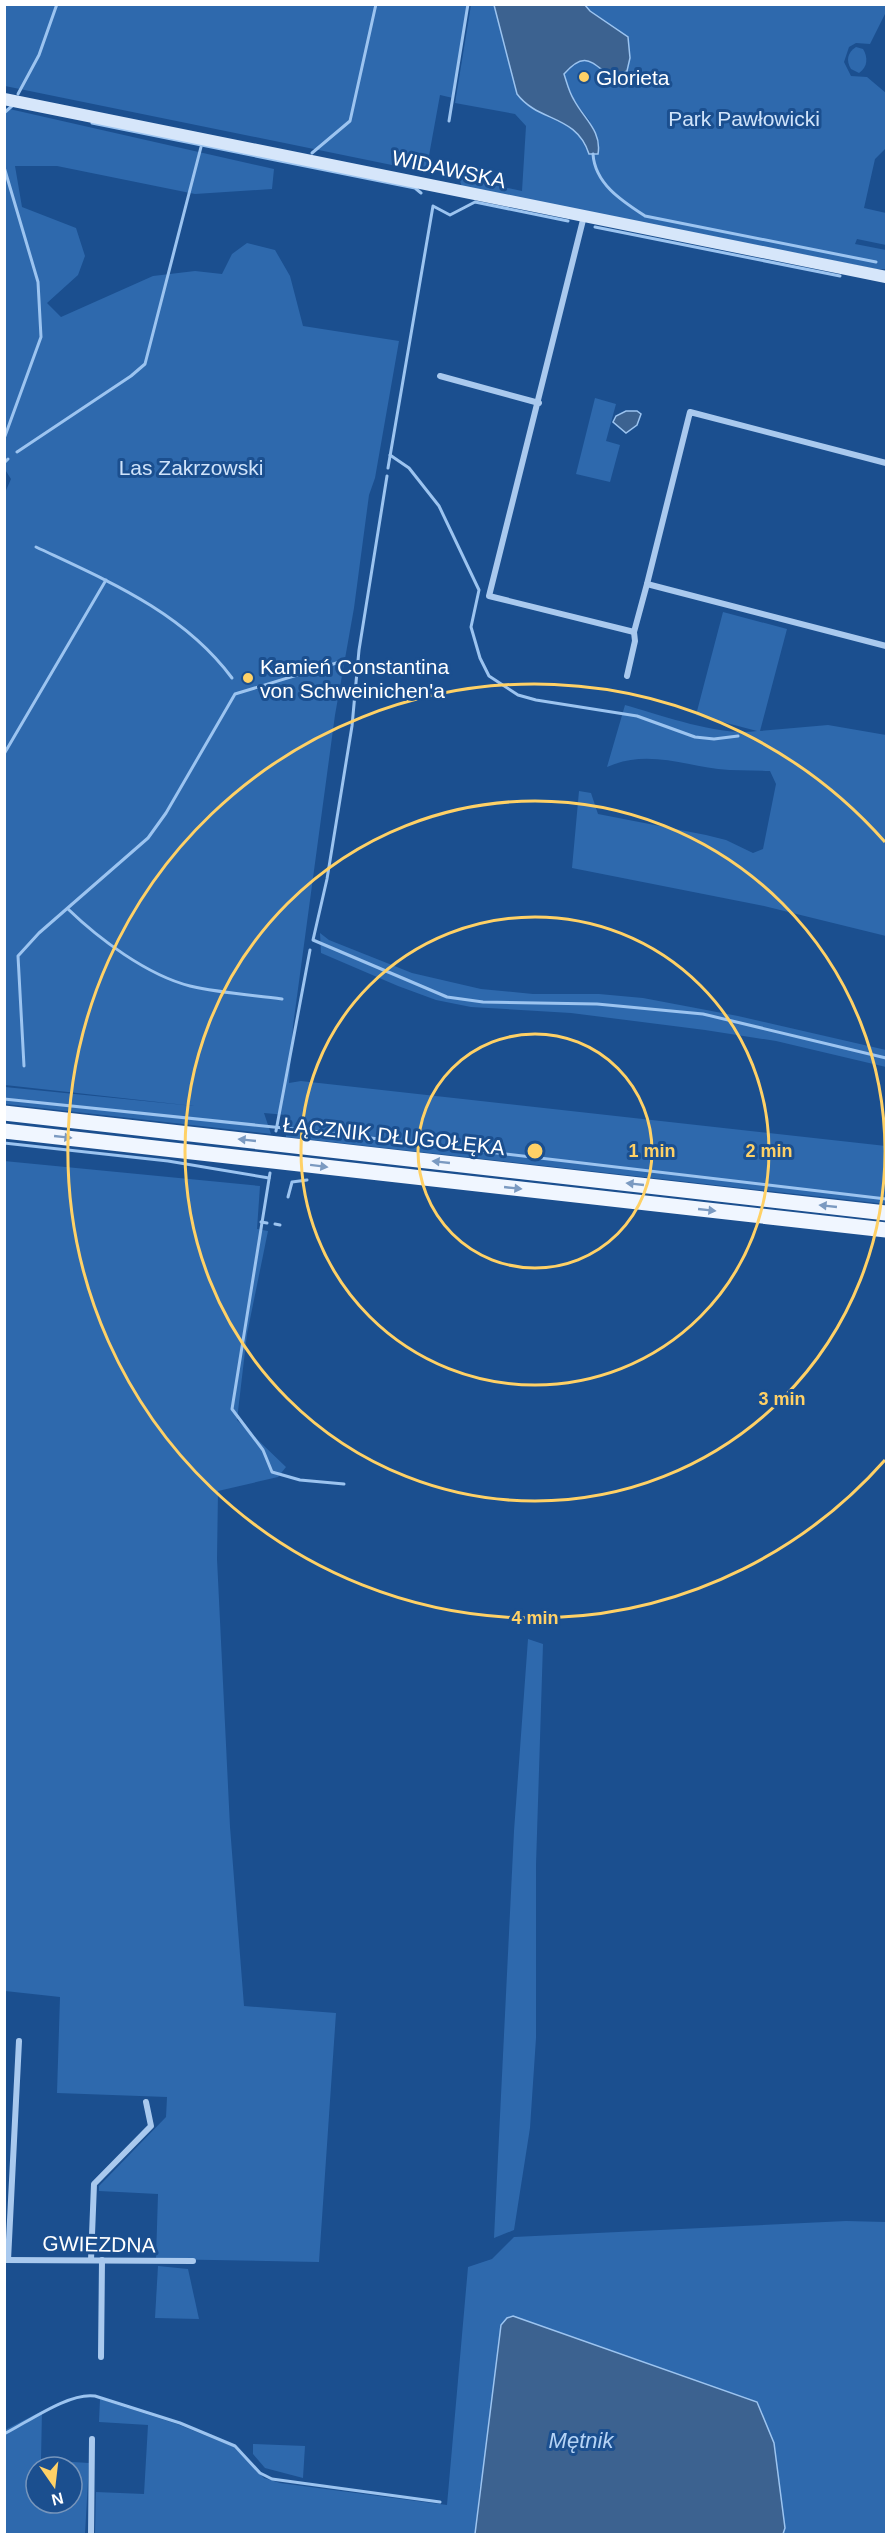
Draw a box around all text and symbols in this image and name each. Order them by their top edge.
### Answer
place label: Glorieta [596,66,670,89]
marker: Glorieta [577,70,591,84]
park label: Park Pawłowicki [668,107,820,130]
street label: WIDAWSKA [390,146,508,192]
park label: Las Zakrzowski [119,456,263,479]
place label: Kamień Constantina von Schweinichen'a [260,655,449,702]
marker: Kamień Constantina von Schweinichen'a [241,671,255,685]
street label: ŁĄCZNIK DŁUGOŁĘKA [282,1113,506,1159]
one-way arrow [53,1132,72,1142]
one-way arrow [238,1135,257,1145]
centre of rings [525,1141,545,1161]
text: 1 min [628,1141,676,1161]
text: 2 min [745,1141,793,1161]
one-way arrow [431,1157,450,1167]
one-way arrow [310,1161,329,1171]
one-way arrow [625,1179,644,1189]
one-way arrow [503,1183,522,1193]
one-way arrow [819,1201,838,1211]
one-way arrow [697,1205,716,1215]
text: 3 min [758,1389,806,1409]
text: 4 min [511,1608,559,1628]
street label: GWIEZDNA [42,2232,156,2256]
water label: Mętnik [549,2428,614,2453]
north arrow [24,2455,84,2515]
text: N [50,2489,65,2509]

